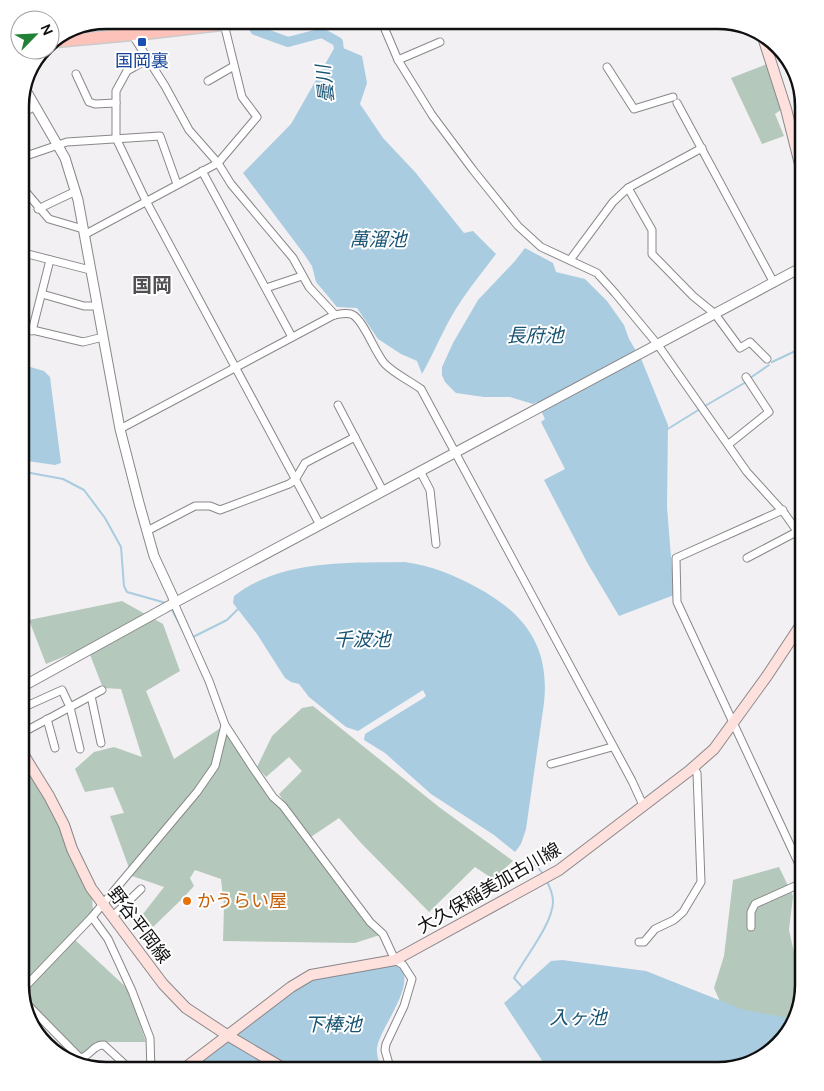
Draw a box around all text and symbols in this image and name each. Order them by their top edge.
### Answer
north arrow [10,10,60,60]
text: N [37,21,57,38]
marker: 国岡裏 [136,36,148,48]
place label: 国岡裏 [115,49,169,73]
water label: 曇川 [310,62,339,104]
water label: 萬溜池 [349,227,408,252]
district label: 国岡 [132,272,172,298]
water label: 長府池 [506,323,565,348]
water label: 千波池 [333,627,392,652]
street label: 大久保稲美加古川線 [413,837,565,939]
street label: 野谷平岡線 [102,882,176,968]
place label: かうらい屋 [197,889,287,913]
marker: かうらい屋 [181,895,193,907]
water label: 入ヶ池 [549,1005,608,1030]
water label: 下棒池 [304,1012,363,1037]

